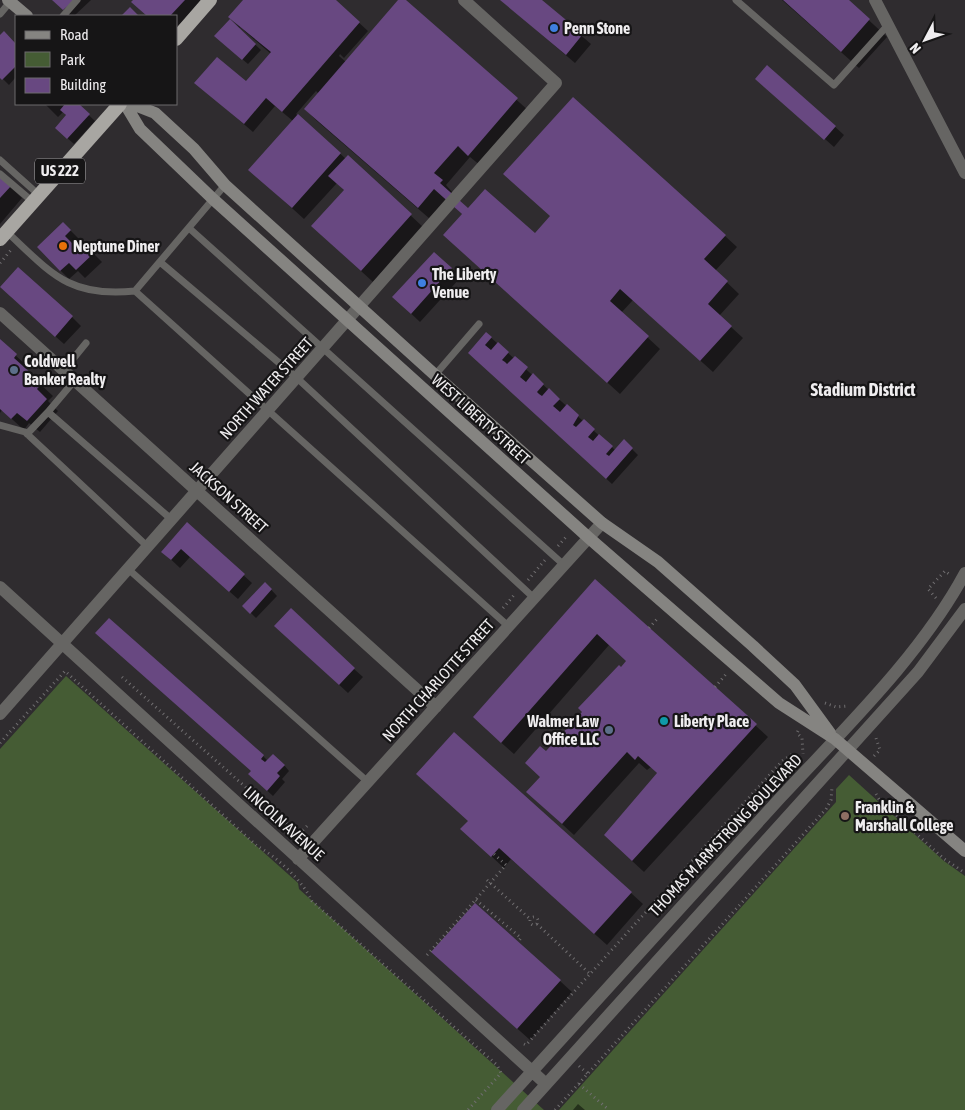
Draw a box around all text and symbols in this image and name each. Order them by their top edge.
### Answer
legend [15,15,178,105]
north arrow [900,15,950,65]
place label: Penn Stone [564,19,630,37]
marker: Penn Stone [548,22,560,34]
text: Road [60,26,89,43]
text: N [906,40,924,57]
text: Park [60,51,85,68]
text: Building [60,76,106,93]
road number: US 222 [35,158,85,184]
place label: Neptune Diner [73,237,160,255]
marker: Neptune Diner [57,240,69,252]
place label: The Liberty Venue [431,265,497,301]
marker: The Liberty Venue [416,277,428,289]
street label: NORTH WATER STREET [216,334,316,442]
place label: Coldwell Banker Realty [24,352,106,388]
marker: Coldwell Banker Realty [8,364,20,376]
street label: WEST LIBERTY STREET [428,370,534,468]
district label: Stadium District [811,379,916,400]
street label: JACKSON STREET [187,457,271,537]
street label: NORTH CHARLOTTE STREET [378,615,498,745]
place label: Walmer Law Office LLC [526,712,600,748]
place label: Liberty Place [674,712,749,730]
marker: Liberty Place [658,715,670,727]
marker: Walmer Law Office LLC [603,724,615,736]
street label: THOMAS M ARMSTRONG BOULEVARD [645,750,805,920]
street label: LINCOLN AVENUE [240,782,328,864]
place label: Franklin & Marshall College [855,798,954,834]
marker: Franklin & Marshall College [839,810,851,822]

